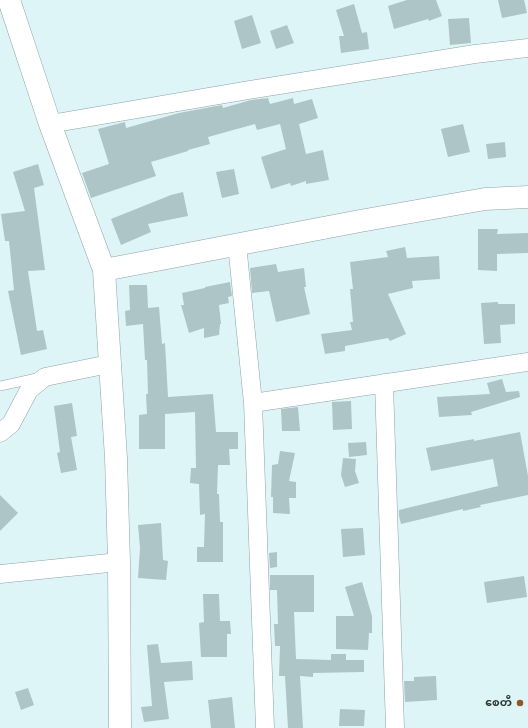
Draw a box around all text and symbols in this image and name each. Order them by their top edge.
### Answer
place label: စေတီ [485,696,512,710]
marker: စေတီ [515,698,525,708]

